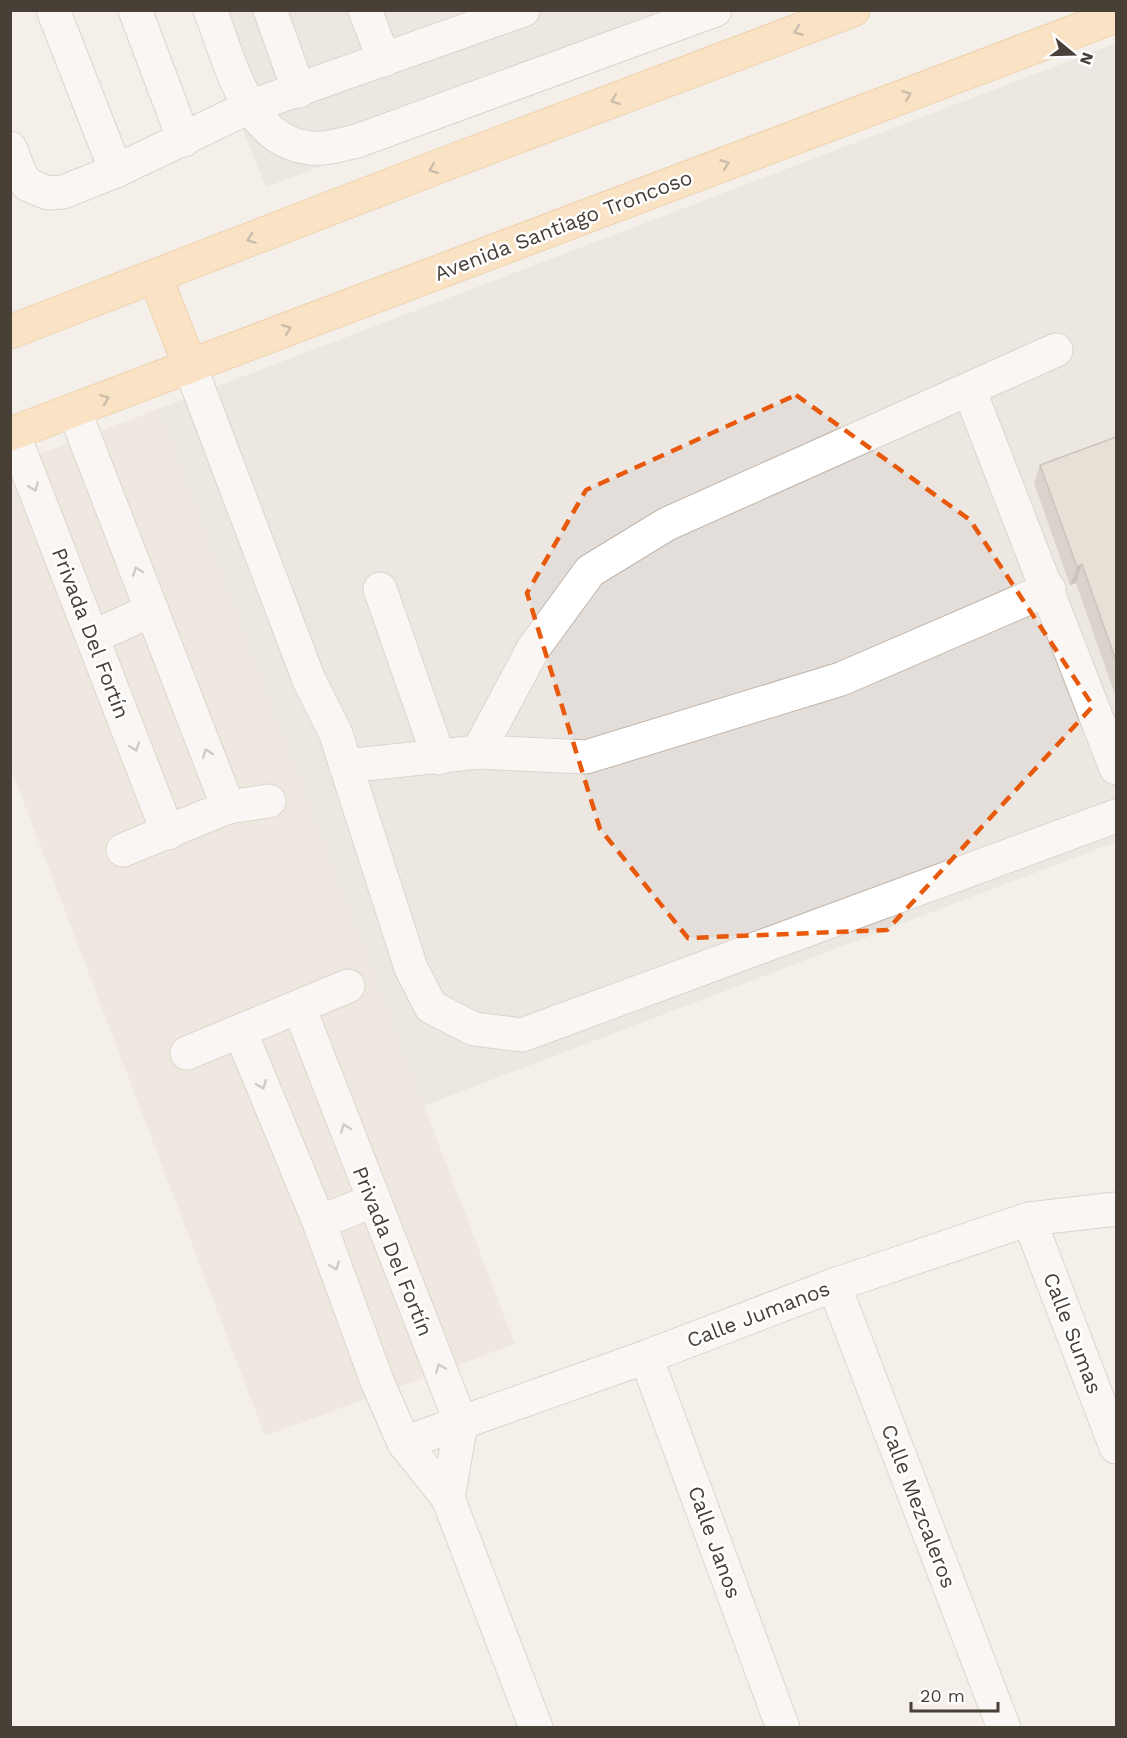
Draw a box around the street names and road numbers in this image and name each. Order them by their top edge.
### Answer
street label: Avenida Santiago Troncoso [431,164,695,286]
street label: Privada Del Fortín [47,544,135,722]
street label: Privada Del Fortín [348,1162,438,1340]
street label: Calle Sumas [1038,1269,1108,1397]
street label: Calle Jumanos [683,1275,833,1353]
street label: Calle Mezcaleros [876,1421,962,1591]
street label: Calle Janos [683,1482,747,1602]

